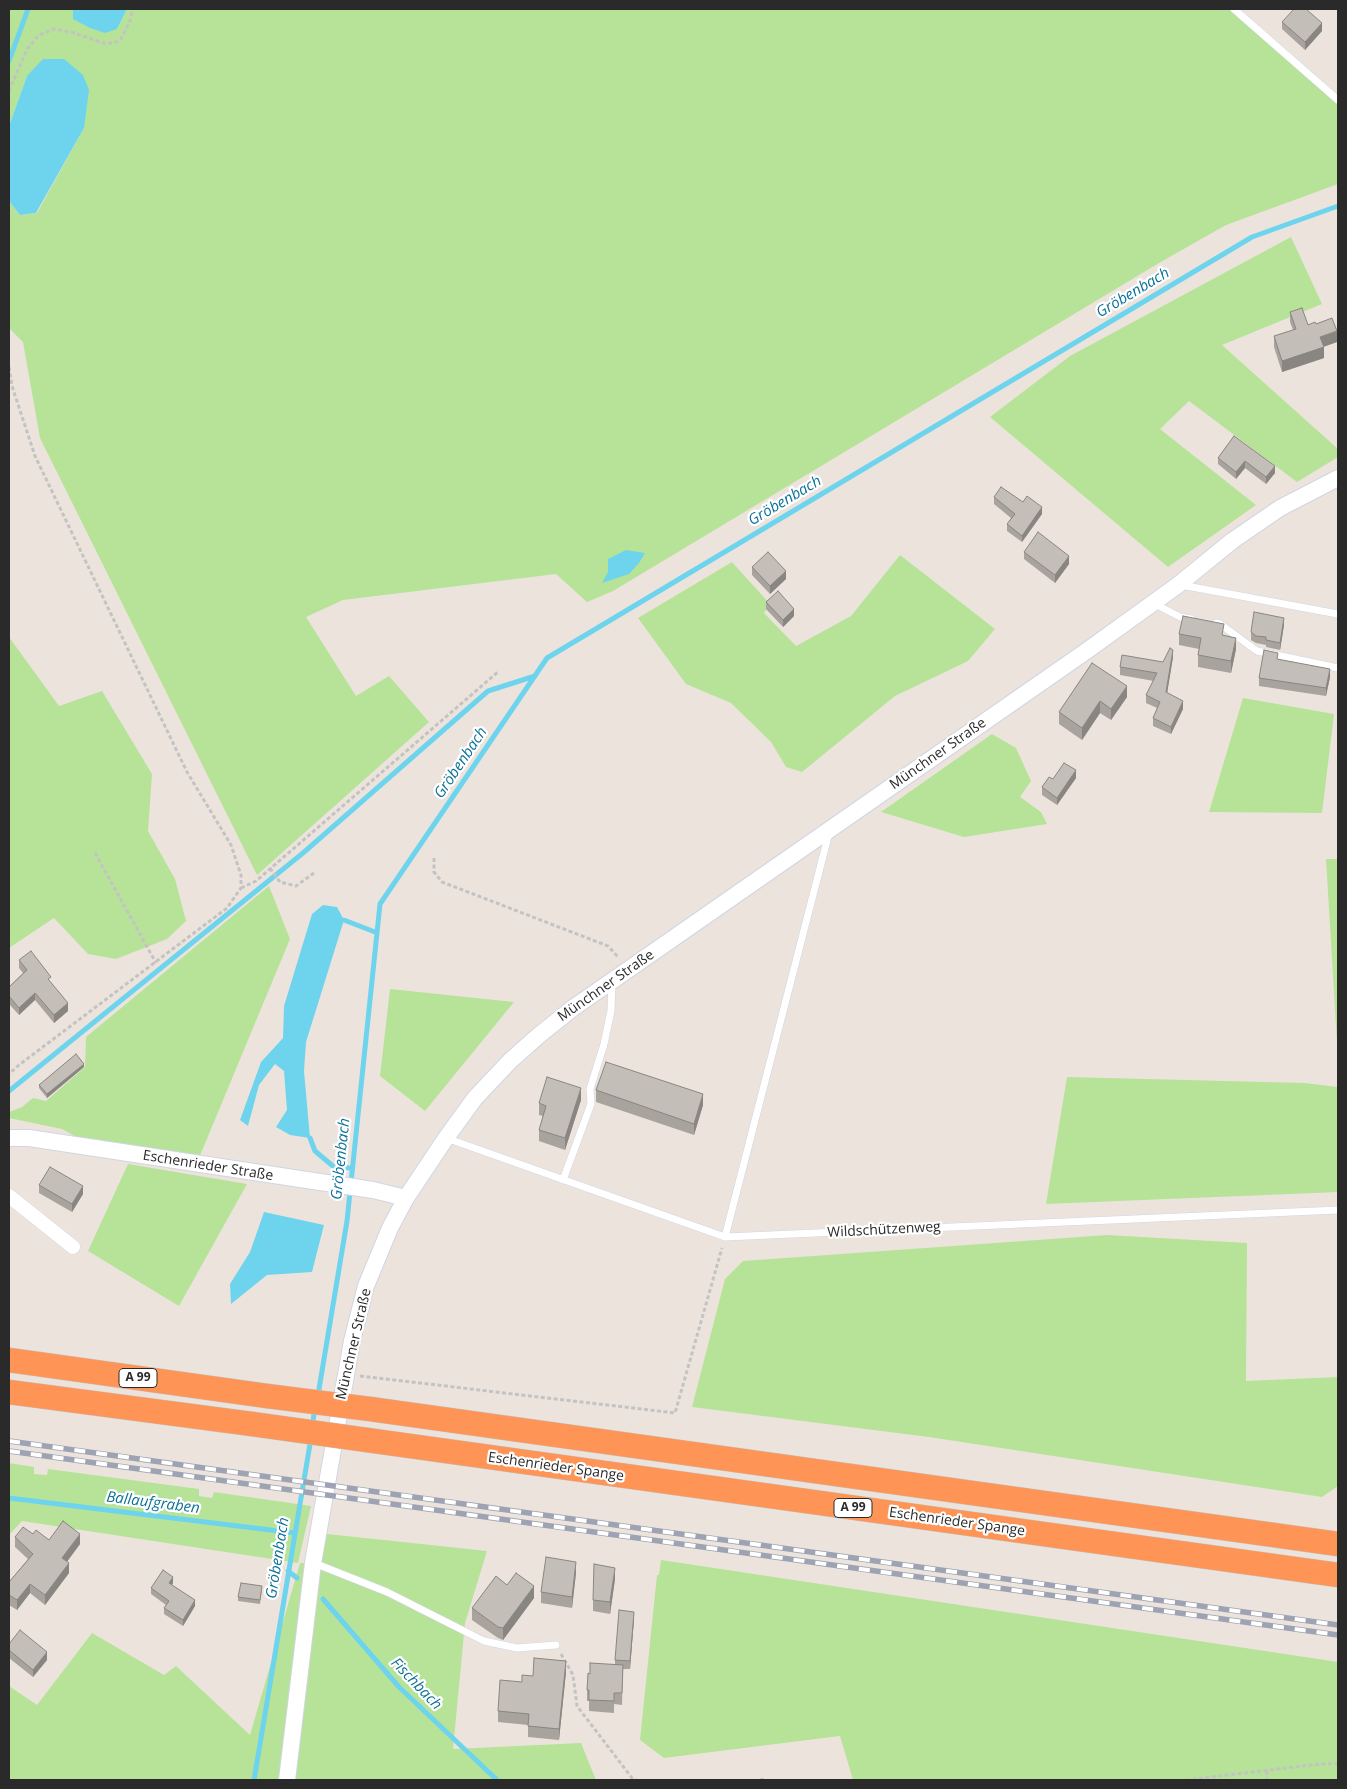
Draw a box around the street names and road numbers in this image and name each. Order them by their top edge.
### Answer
street label: Münchner Straße [887,715,989,793]
street label: Münchner Straße [555,947,657,1025]
street label: Eschenrieder Straße [142,1147,274,1185]
street label: Wildschützenweg [827,1219,941,1241]
street label: Münchner Straße [333,1287,375,1401]
road number: A 99 [119,1369,157,1388]
street label: Eschenrieder Spange [487,1449,625,1485]
road number: A 99 [834,1499,872,1518]
street label: Eschenrieder Spange [888,1504,1026,1540]

